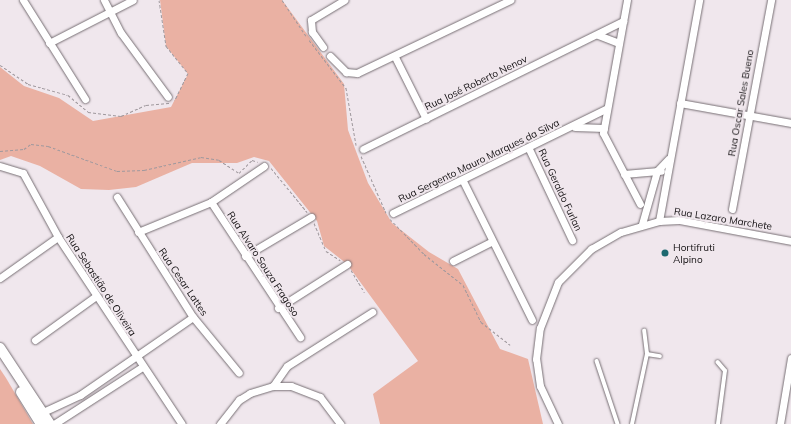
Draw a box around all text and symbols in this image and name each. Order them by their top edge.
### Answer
street label: Rua Oscar Sales Bueno [726,49,756,157]
street label: Rua José Roberto Nenov [423,53,529,113]
street label: Rua Sergento Mauro Marques da Silva [397,117,561,205]
street label: Rua Geraldo Furlan [536,147,584,233]
street label: Rua Lazaro Marchete [673,205,773,233]
street label: Rua Alvaro Souza Fragoso [224,209,302,319]
street label: Rua Sebastião de Oliveira [63,232,139,338]
place label: Hortifruti Alpino [673,241,715,264]
street label: Rua Cesar Lattes [156,246,210,318]
marker: Hortifruti Alpino [660,248,670,258]

